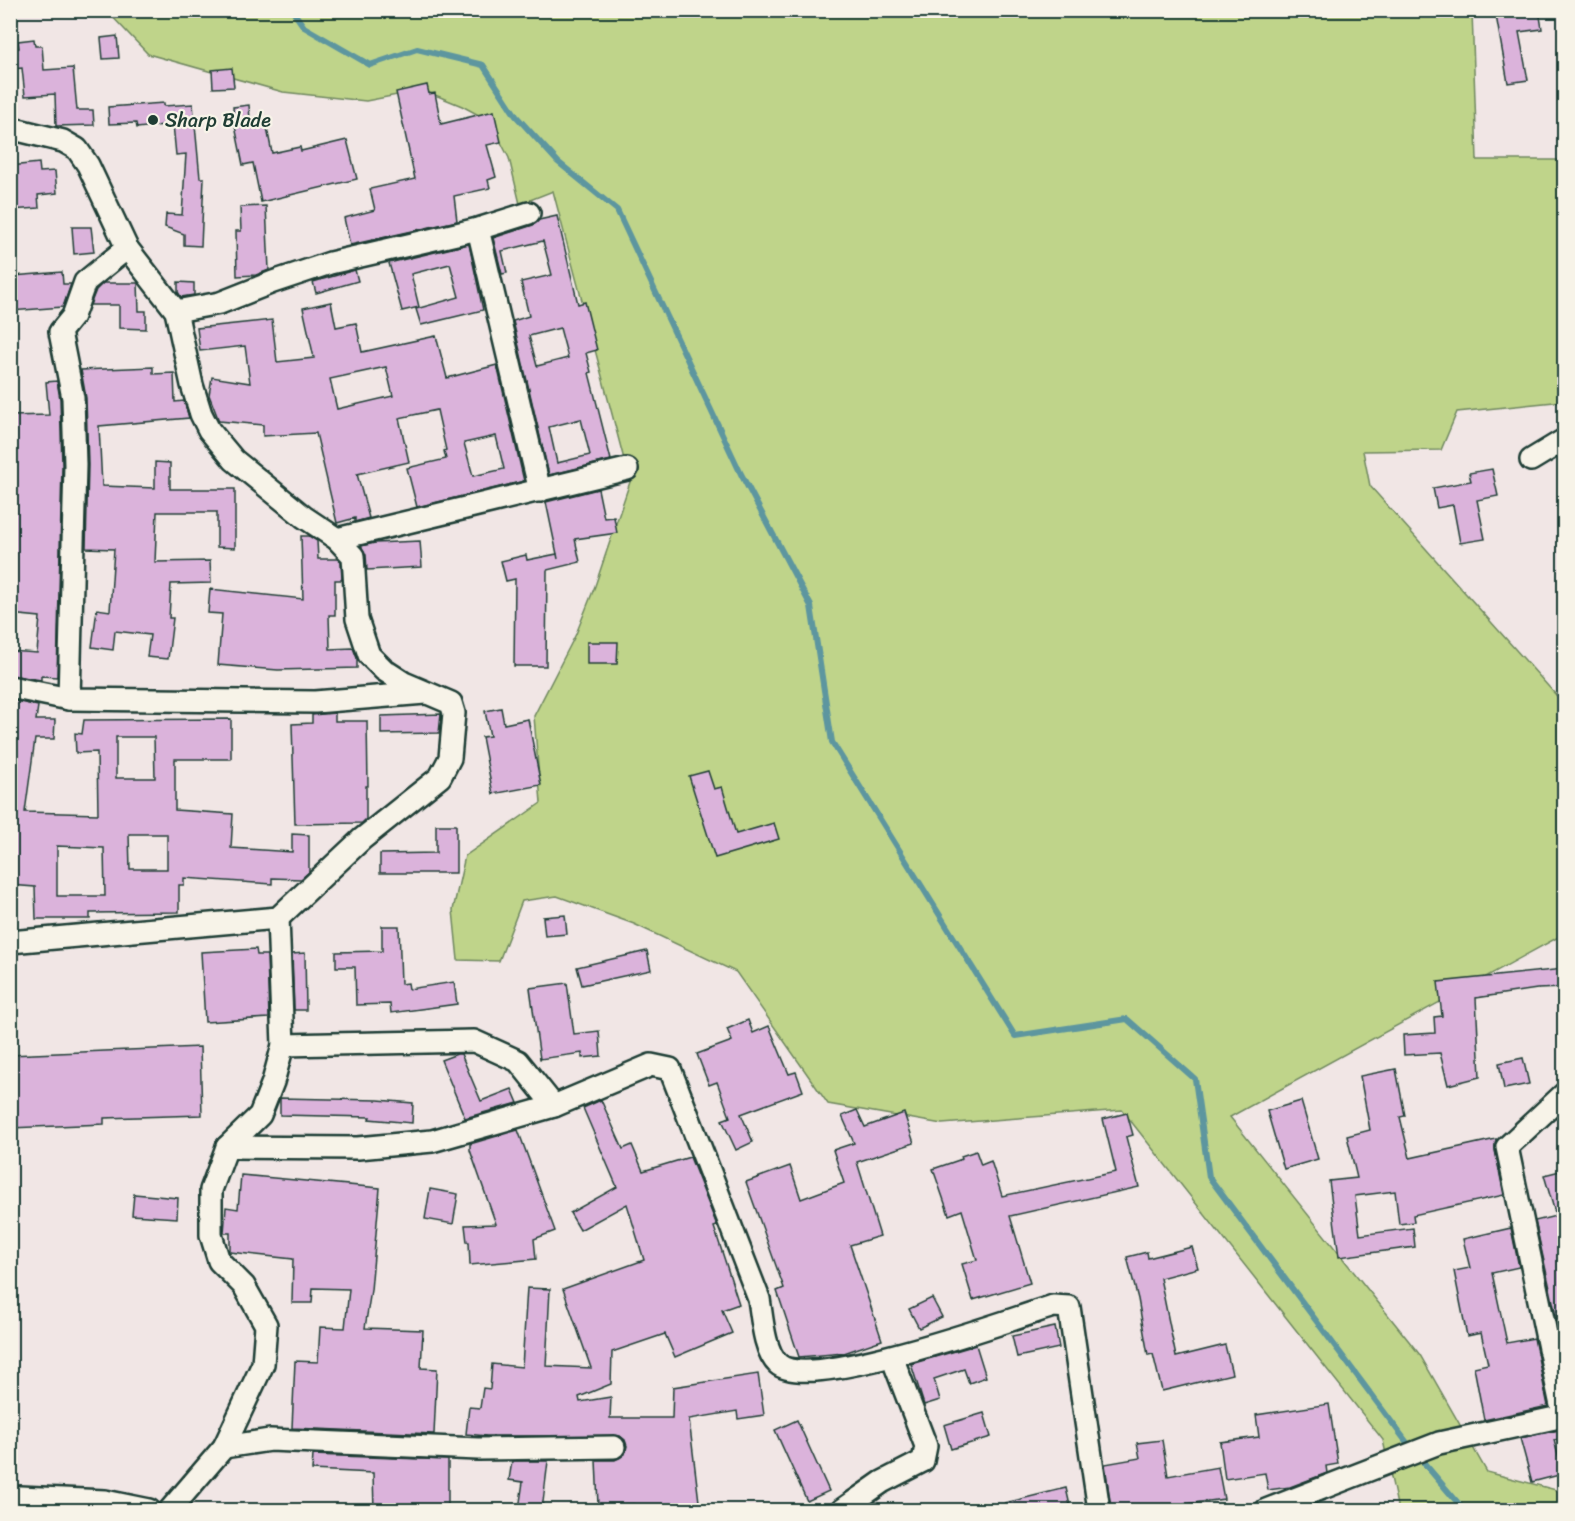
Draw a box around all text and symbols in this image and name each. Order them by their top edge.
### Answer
place label: Sharp Blade [165,103,271,138]
marker: Sharp Blade [146,113,160,127]

